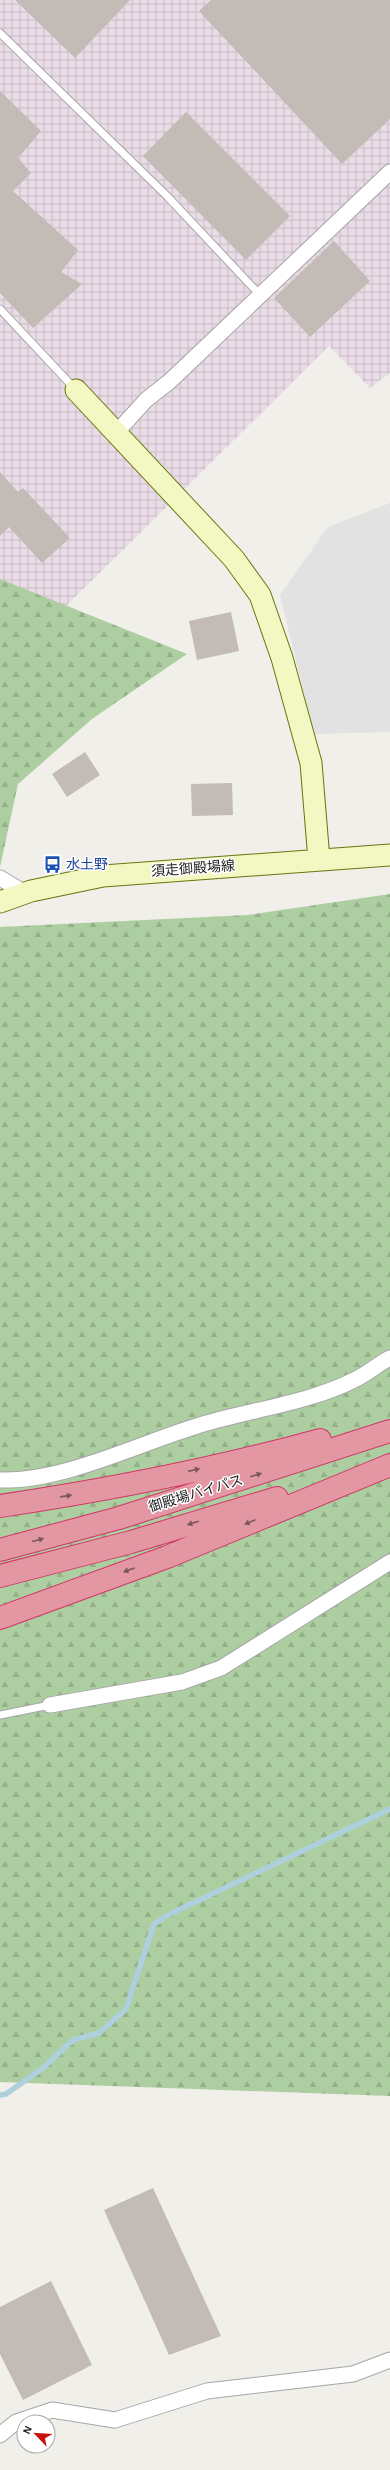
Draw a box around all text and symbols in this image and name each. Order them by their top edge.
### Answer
bus stop icon: 水土野 [43,855,63,875]
place label: 水土野 [66,857,108,872]
street label: 須走御殿場線 [151,858,235,879]
one-way arrow [187,1466,200,1472]
street label: 御殿場バイパス [147,1472,245,1515]
one-way arrow [251,1472,263,1478]
one-way arrow [60,1493,72,1499]
one-way arrow [187,1520,199,1526]
one-way arrow [244,1520,256,1526]
one-way arrow [31,1536,44,1542]
one-way arrow [123,1568,135,1574]
north arrow [16,2414,56,2454]
text: N [21,2424,34,2436]

